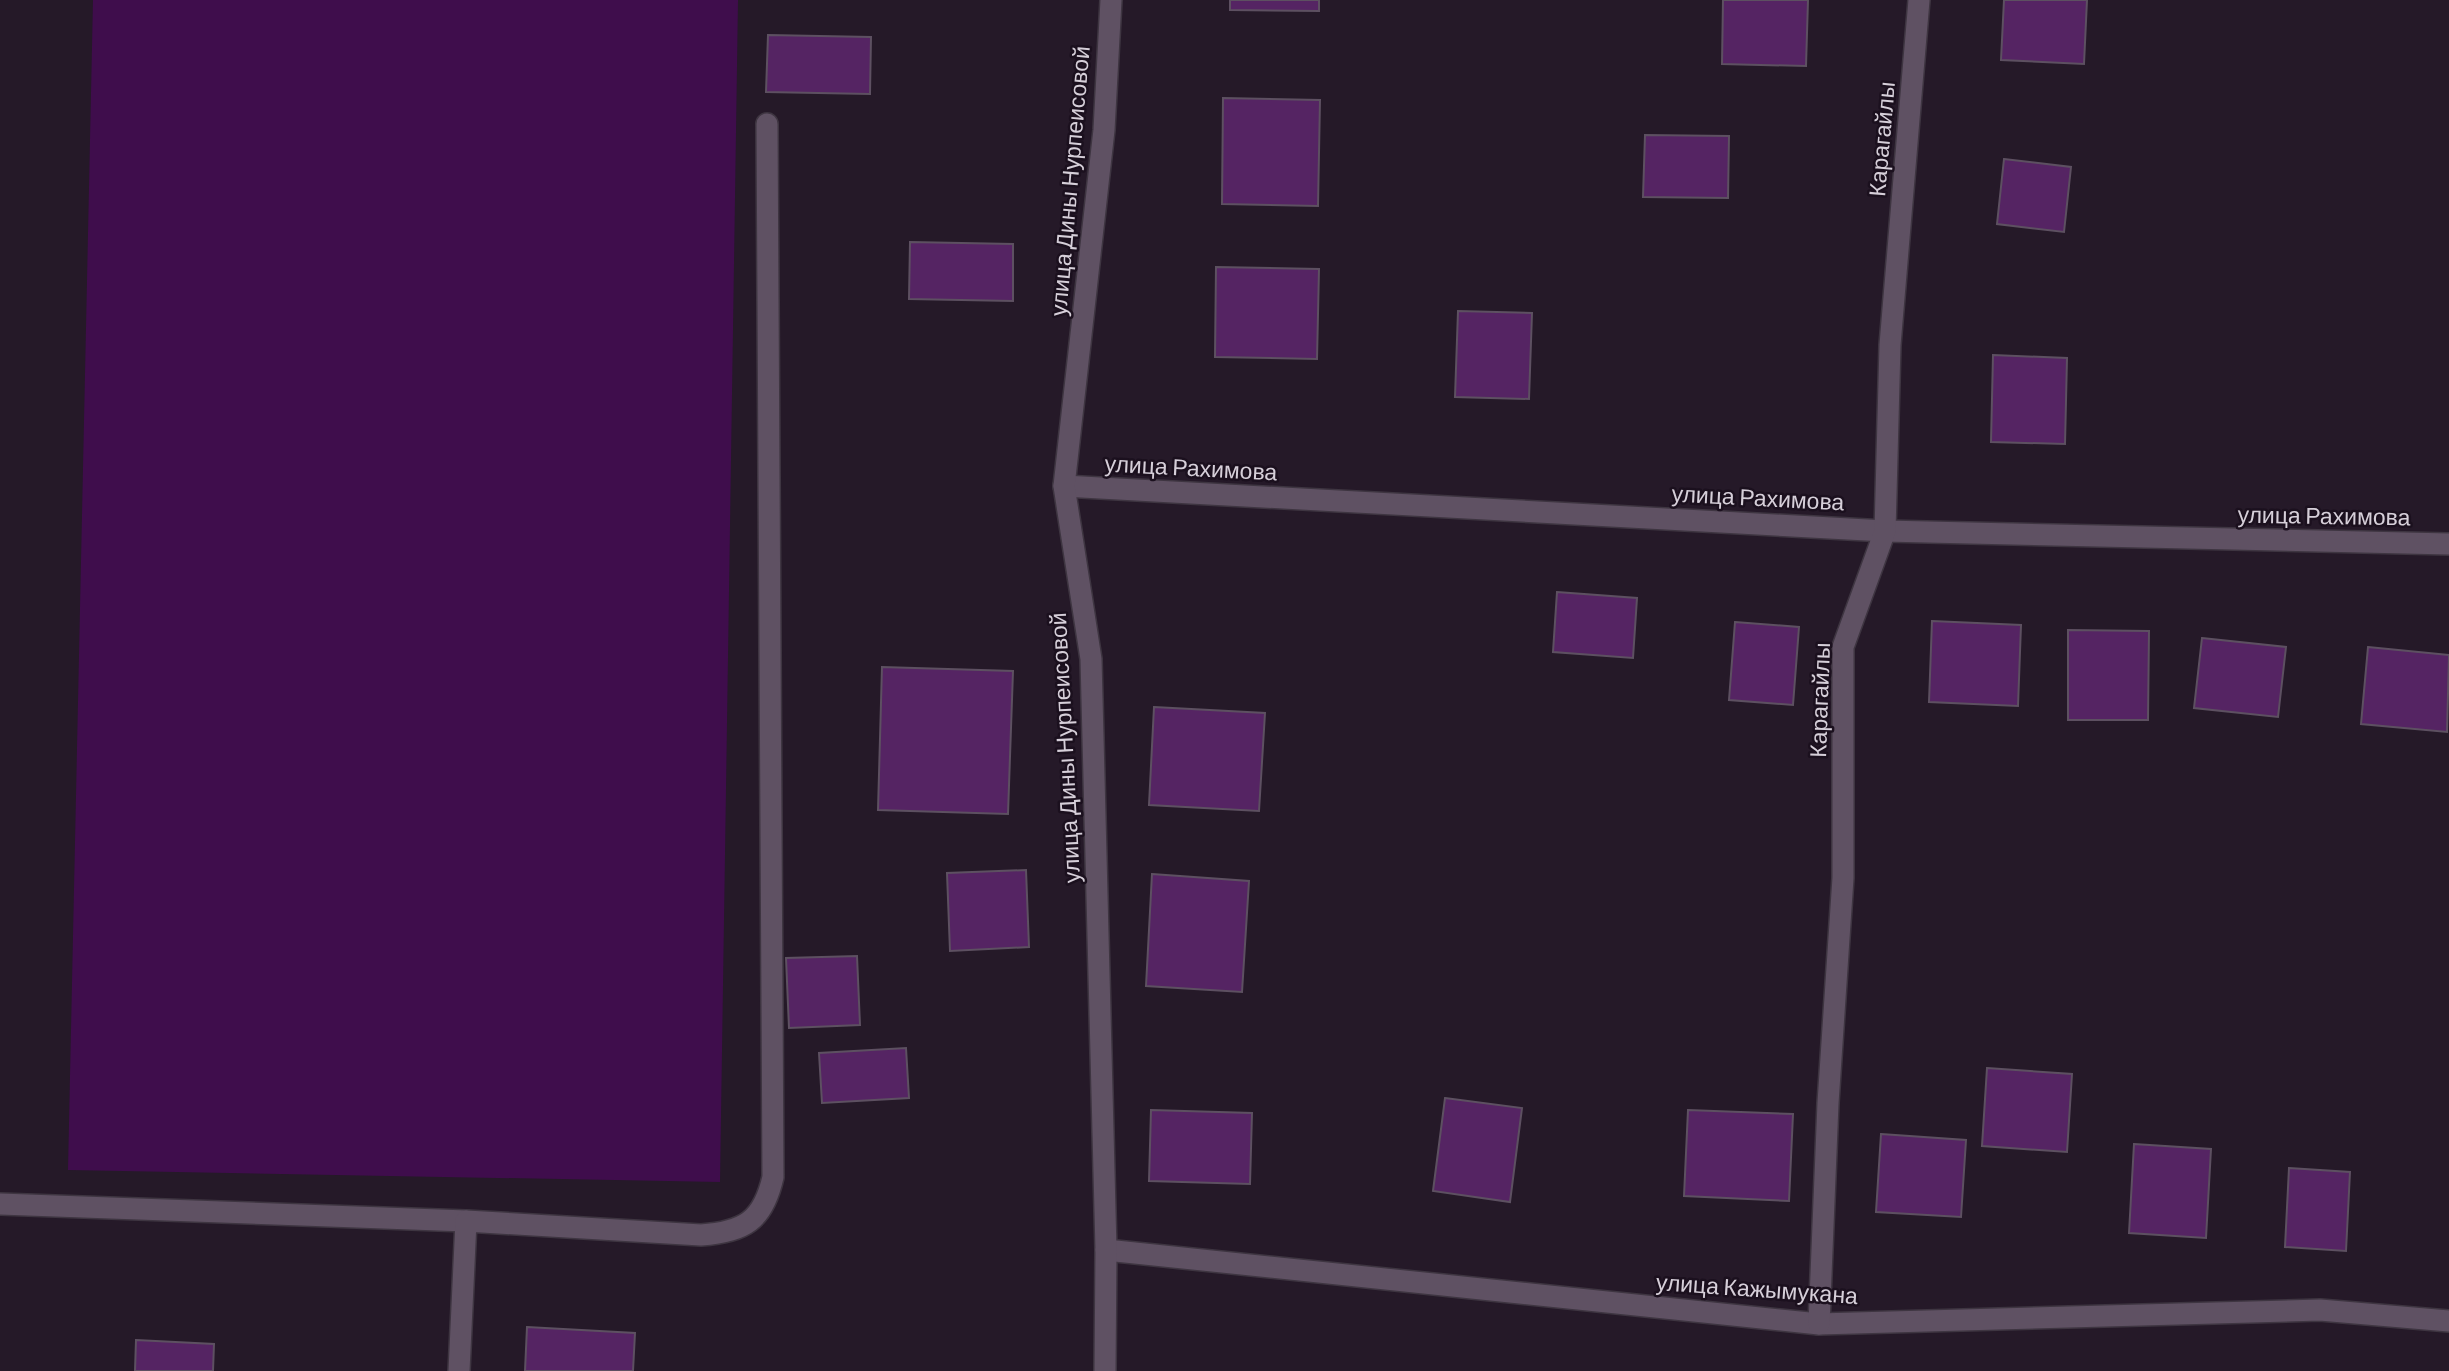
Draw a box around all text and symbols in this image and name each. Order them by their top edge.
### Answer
street label: улица Дины Нурпеисовой [1043,45,1095,317]
street label: Карагайлы [1862,80,1900,198]
street label: улица Рахимова [1104,448,1278,486]
street label: улица Рахимова [1671,478,1845,516]
street label: улица Рахимова [2237,499,2411,531]
street label: улица Дины Нурпеисовой [1043,612,1085,884]
street label: Карагайлы [1803,642,1835,758]
street label: улица Кажымукана [1655,1267,1859,1309]

